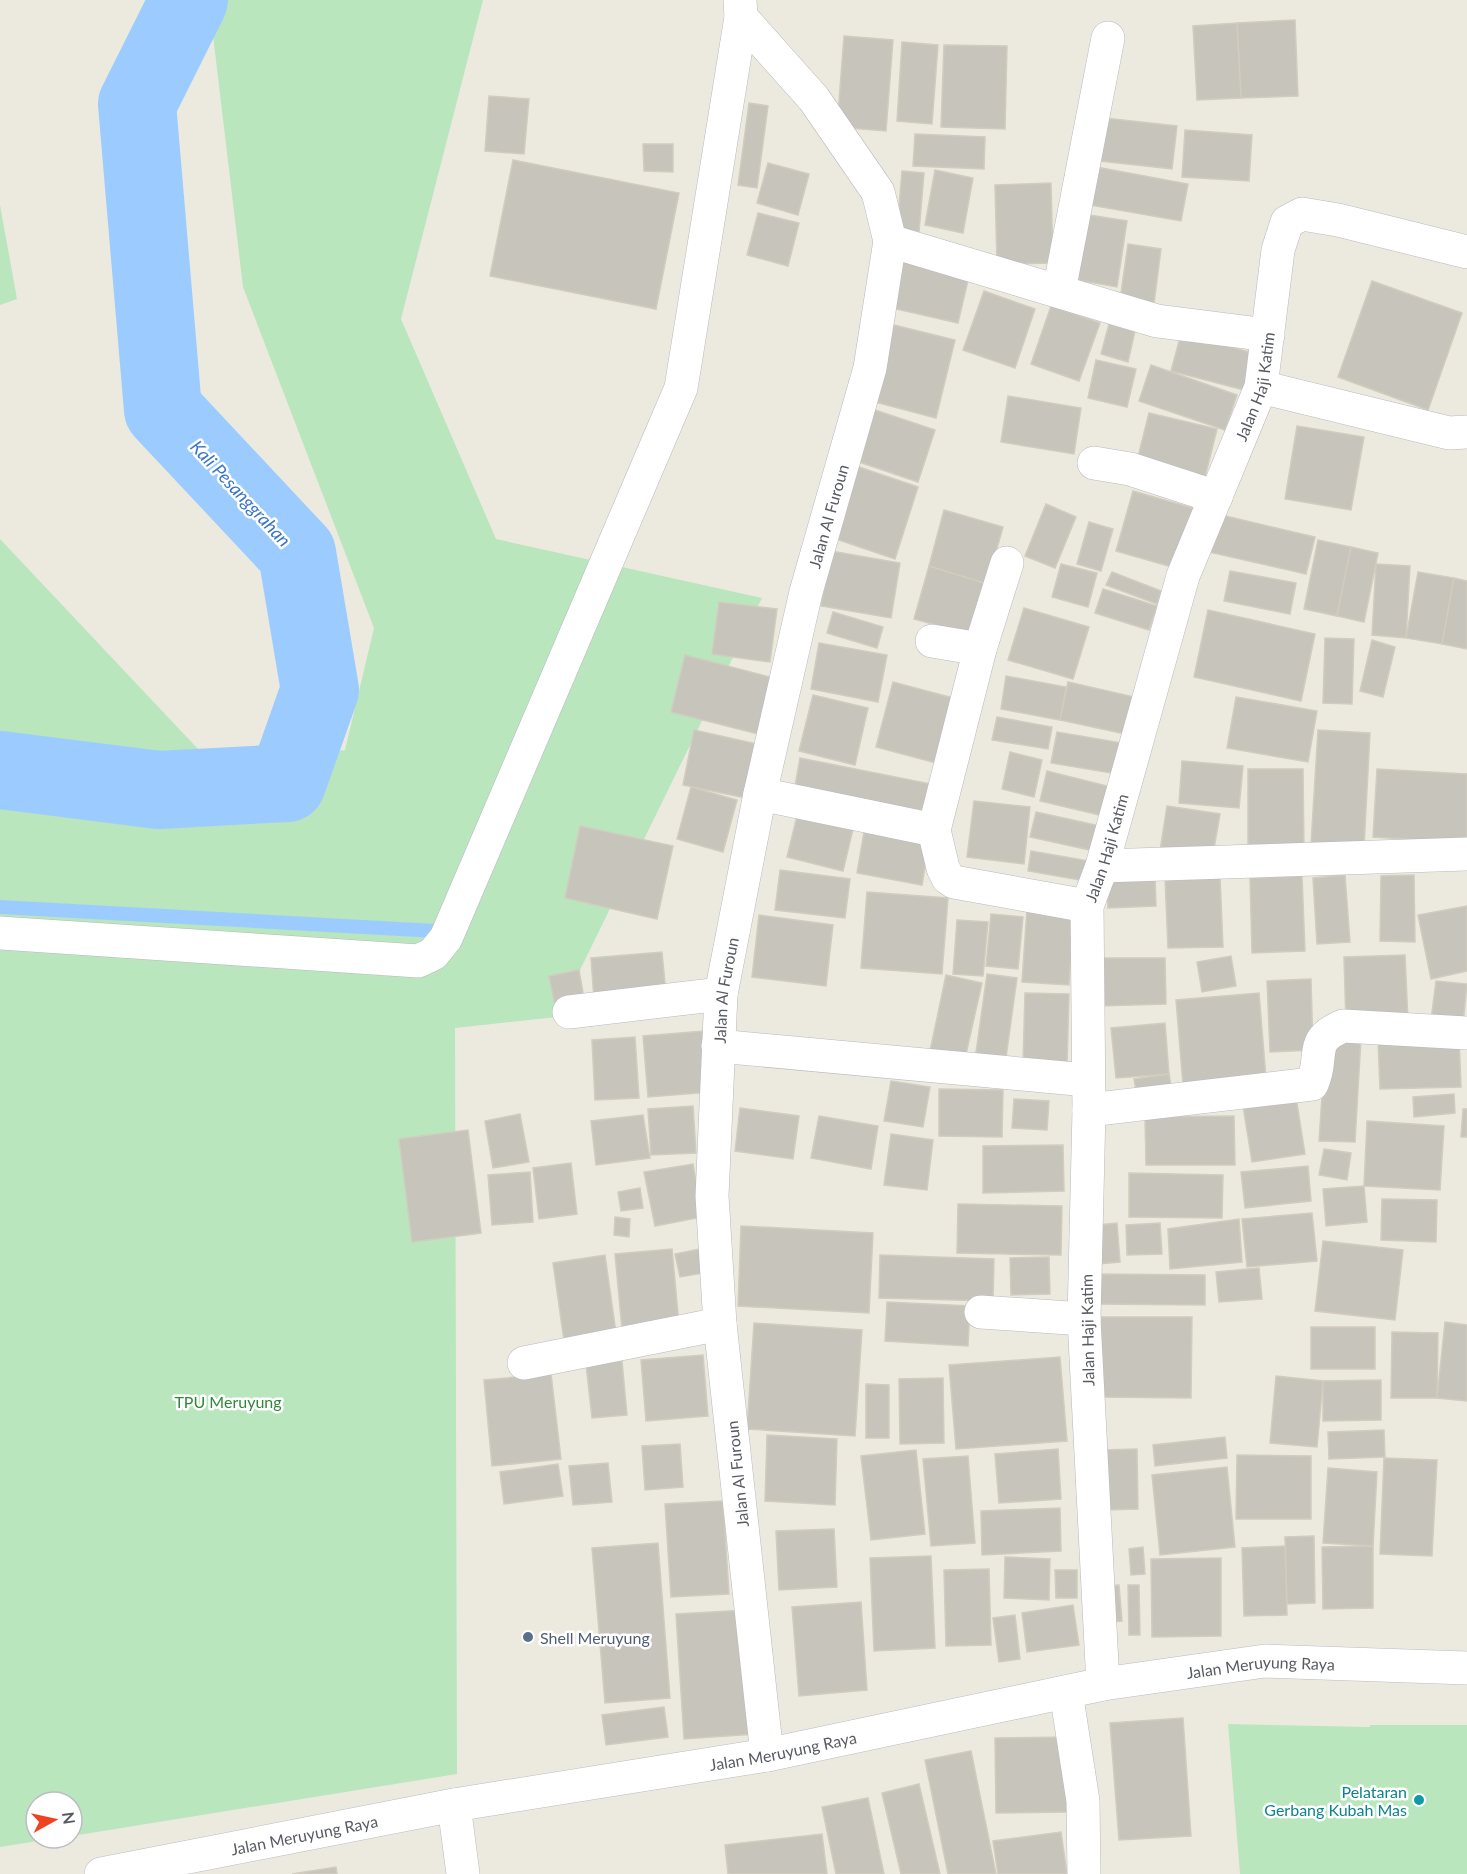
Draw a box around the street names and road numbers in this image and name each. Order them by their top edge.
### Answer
street label: Jalan Haji Katim [1230,331,1277,443]
street label: Jalan Al Furoun [804,462,852,570]
street label: Jalan Haji Katim [1080,791,1131,904]
street label: Jalan Al Furoun [709,936,741,1044]
street label: Jalan Haji Katim [1077,1274,1097,1386]
street label: Jalan Al Furoun [722,1420,752,1528]
street label: Jalan Meruyung Raya [1185,1651,1335,1682]
street label: Jalan Meruyung Raya [708,1727,858,1774]
street label: Jalan Meruyung Raya [229,1811,379,1858]

